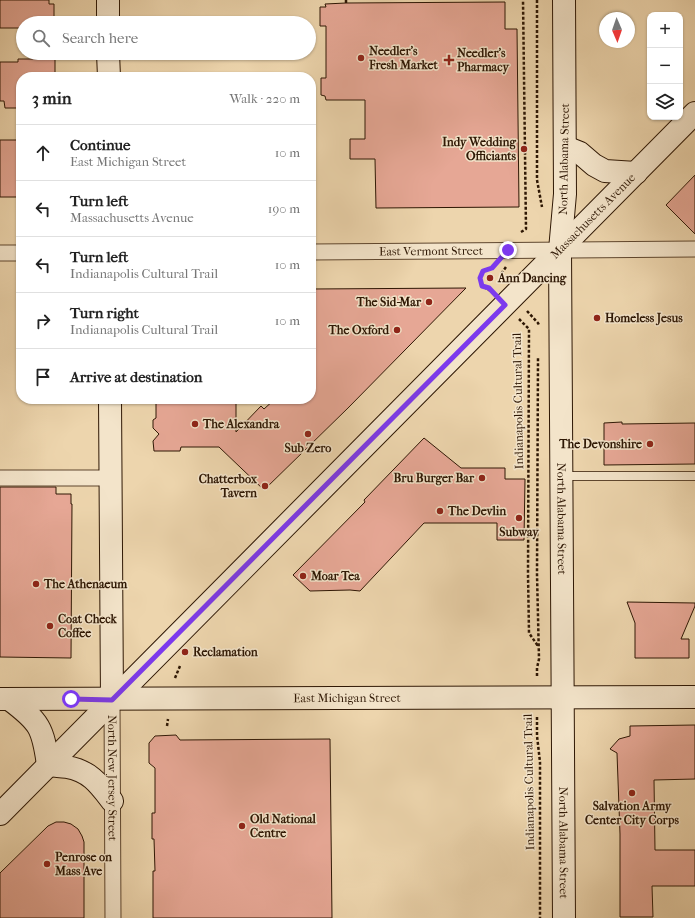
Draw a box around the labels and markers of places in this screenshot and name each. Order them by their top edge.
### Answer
place label: Needler's Fresh Market [368,44,439,72]
place label: Needler's Pharmacy [457,46,509,75]
marker: Needler's Fresh Market [356,53,366,63]
marker: Needler's Pharmacy [444,55,454,65]
place label: Indy Wedding Officiants [442,135,517,163]
marker: Indy Wedding Officiants [519,144,529,154]
place label: Ann Dancing [497,271,567,286]
marker: Ann Dancing [485,273,495,283]
place label: The Sid-Mar [356,295,422,309]
marker: The Sid-Mar [424,297,434,307]
place label: Homeless Jesus [605,311,683,326]
marker: Homeless Jesus [592,313,602,323]
place label: The Oxford [327,323,389,337]
marker: The Oxford [392,325,402,335]
place label: The Alexandra [202,417,280,431]
marker: The Alexandra [190,419,200,429]
marker: Sub Zero [303,429,313,439]
place label: The Devonshire [558,437,642,451]
marker: The Devonshire [645,439,655,449]
place label: Sub Zero [285,441,331,455]
place label: Bru Burger Bar [394,471,475,486]
place label: Chatterbox Tavern [199,472,258,500]
marker: Bru Burger Bar [477,473,487,483]
marker: Chatterbox Tavern [260,481,270,491]
place label: The Devlin [447,504,507,518]
marker: The Devlin [435,506,445,516]
marker: Subway [514,513,524,523]
place label: Subway [499,525,539,540]
place label: Moar Tea [310,569,360,583]
marker: Moar Tea [298,571,308,581]
place label: The Athenaeum [43,577,128,591]
marker: The Athenaeum [31,579,41,589]
place label: Coat Check Coffee [58,612,118,640]
marker: Coat Check Coffee [45,621,55,631]
place label: Reclamation [193,645,259,659]
marker: Reclamation [180,647,190,657]
marker: Salvation Army Center City Corps [627,788,637,798]
place label: Salvation Army Center City Corps [585,799,680,828]
place label: Old National Centre [250,812,316,840]
marker: Old National Centre [237,821,247,831]
place label: Penrose on Mass Ave [54,850,113,878]
marker: Penrose on Mass Ave [42,859,52,869]

